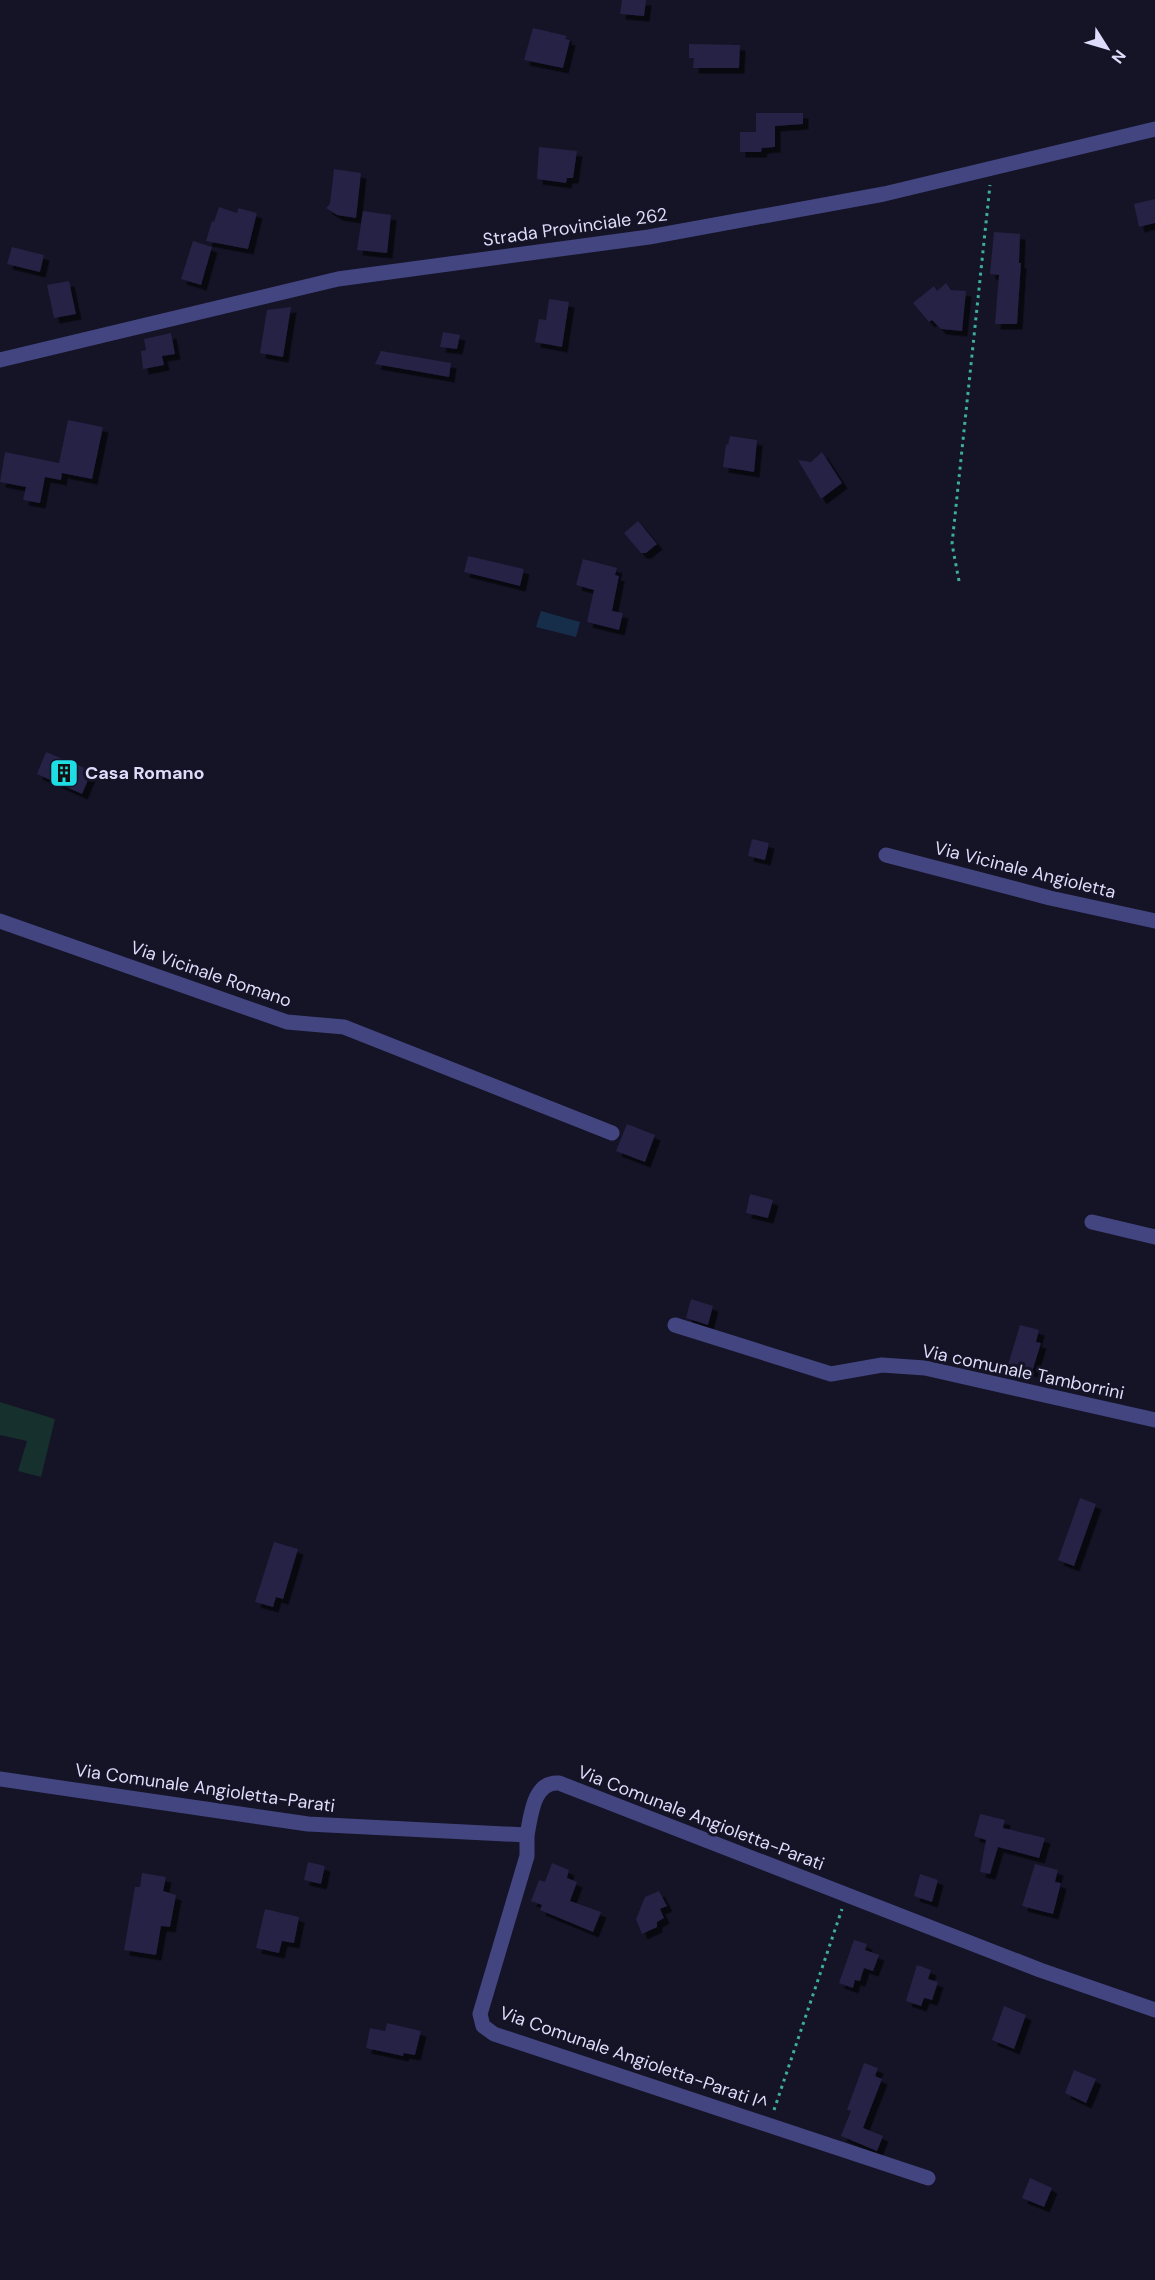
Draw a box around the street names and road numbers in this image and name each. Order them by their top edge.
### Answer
street label: Strada Provinciale 262 [481,202,669,252]
street label: Via Vicinale Angioletta [932,836,1118,904]
street label: Via Vicinale Romano [127,935,295,1013]
street label: Via comunale Tamborrini [920,1339,1126,1405]
street label: Via Comunale Angioletta-Parati [73,1758,337,1818]
street label: Via Comunale Angioletta-Parati [574,1760,828,1876]
street label: Via Comunale Angioletta-Parati I^ [497,2001,771,2115]

